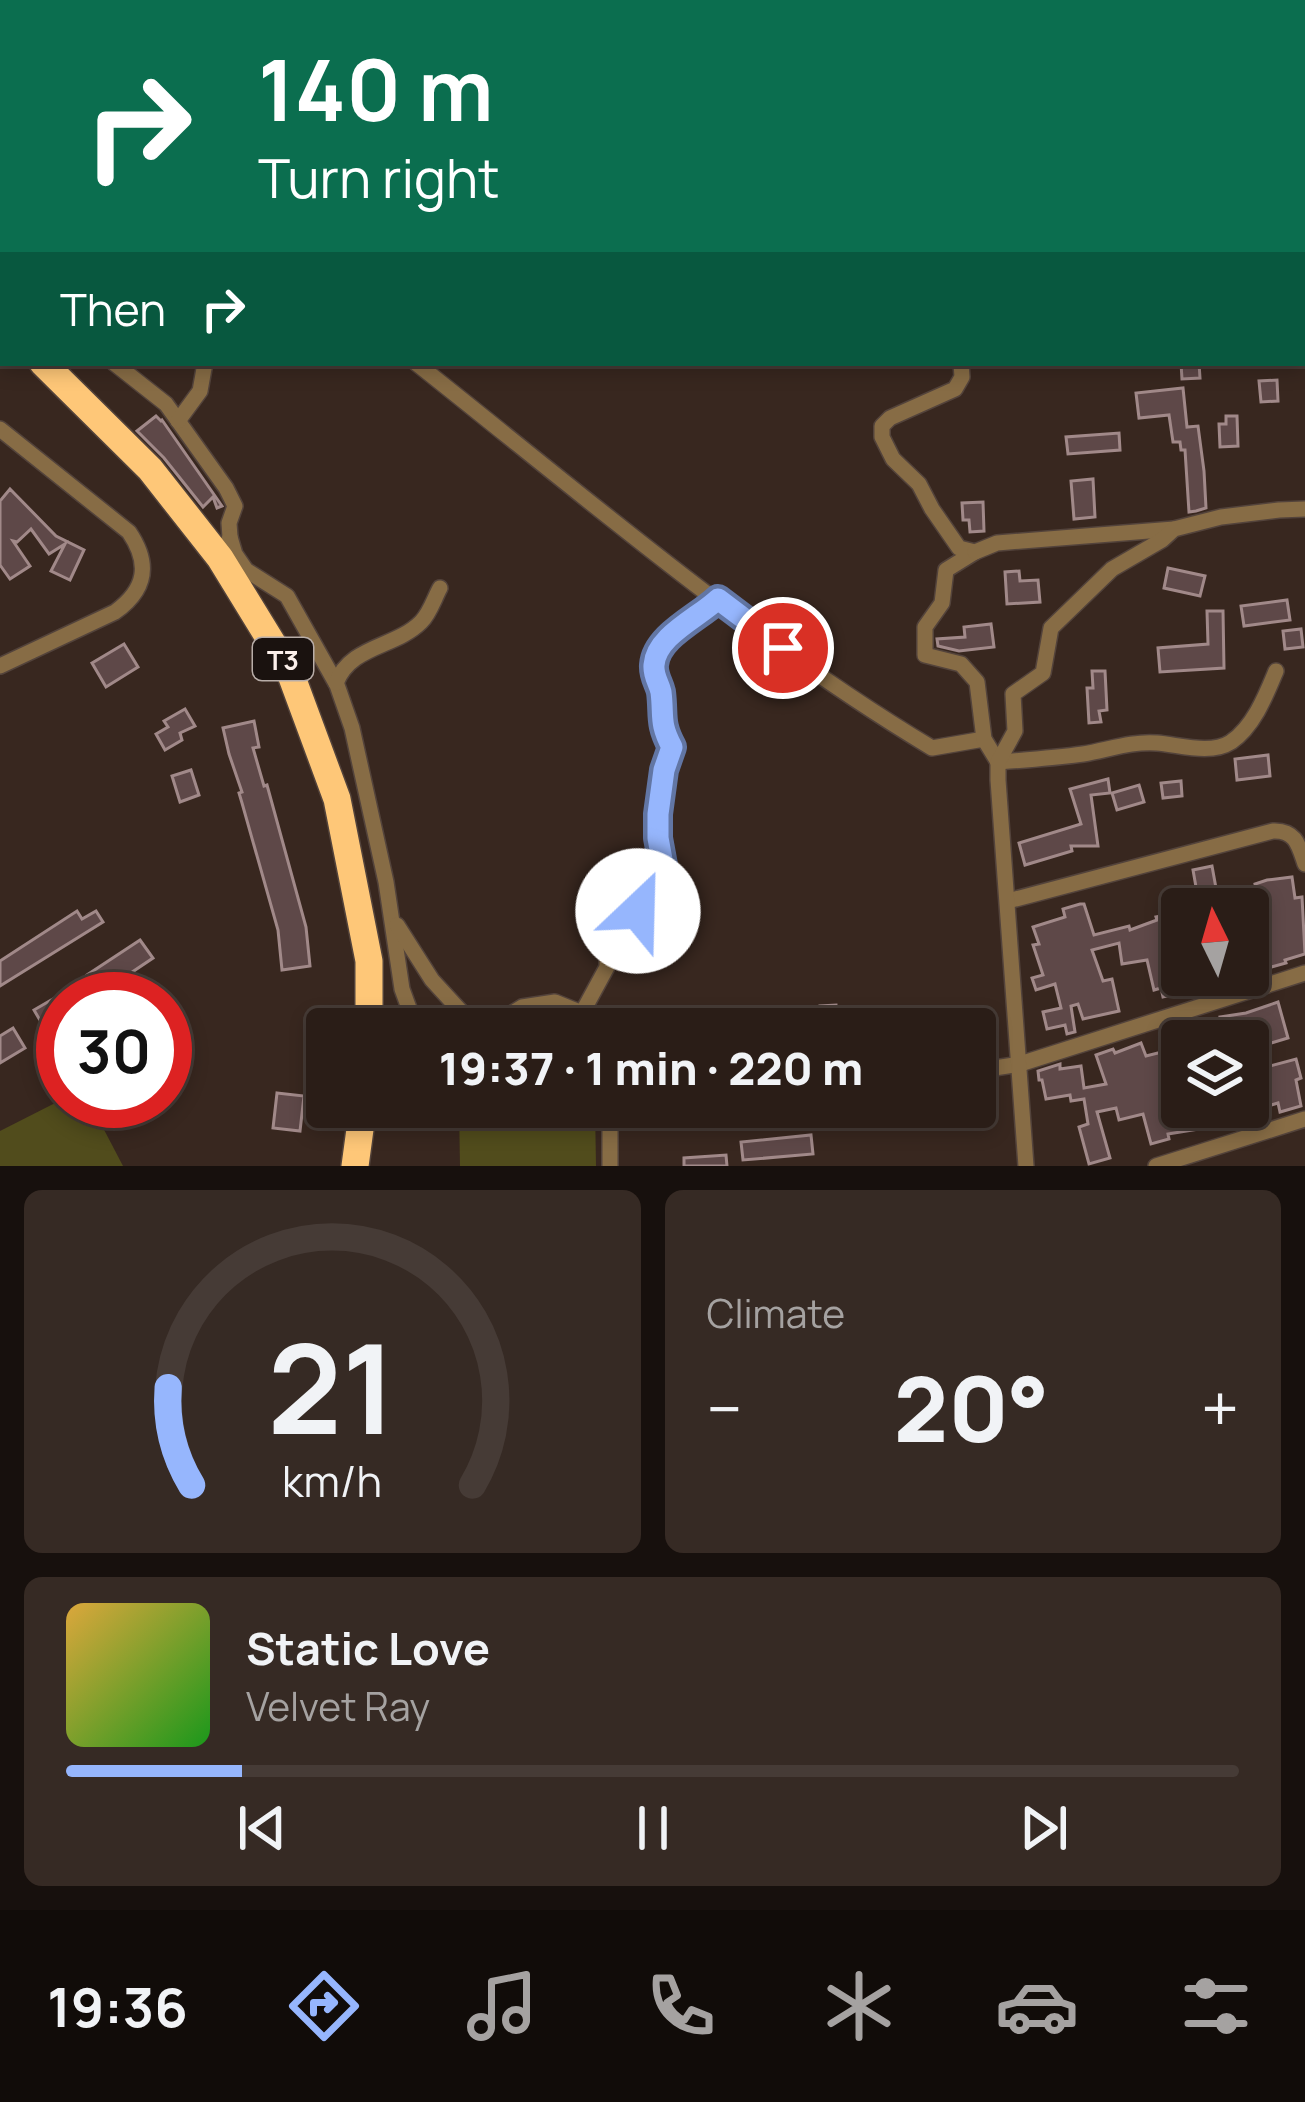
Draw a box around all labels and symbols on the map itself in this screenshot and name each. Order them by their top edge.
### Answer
pin [732,597,834,699]
road number: T3 [253,638,313,680]
position arrow [575,848,701,974]
north arrow [1161,888,1269,996]
speed limit sign: 30 [36,972,192,1128]

